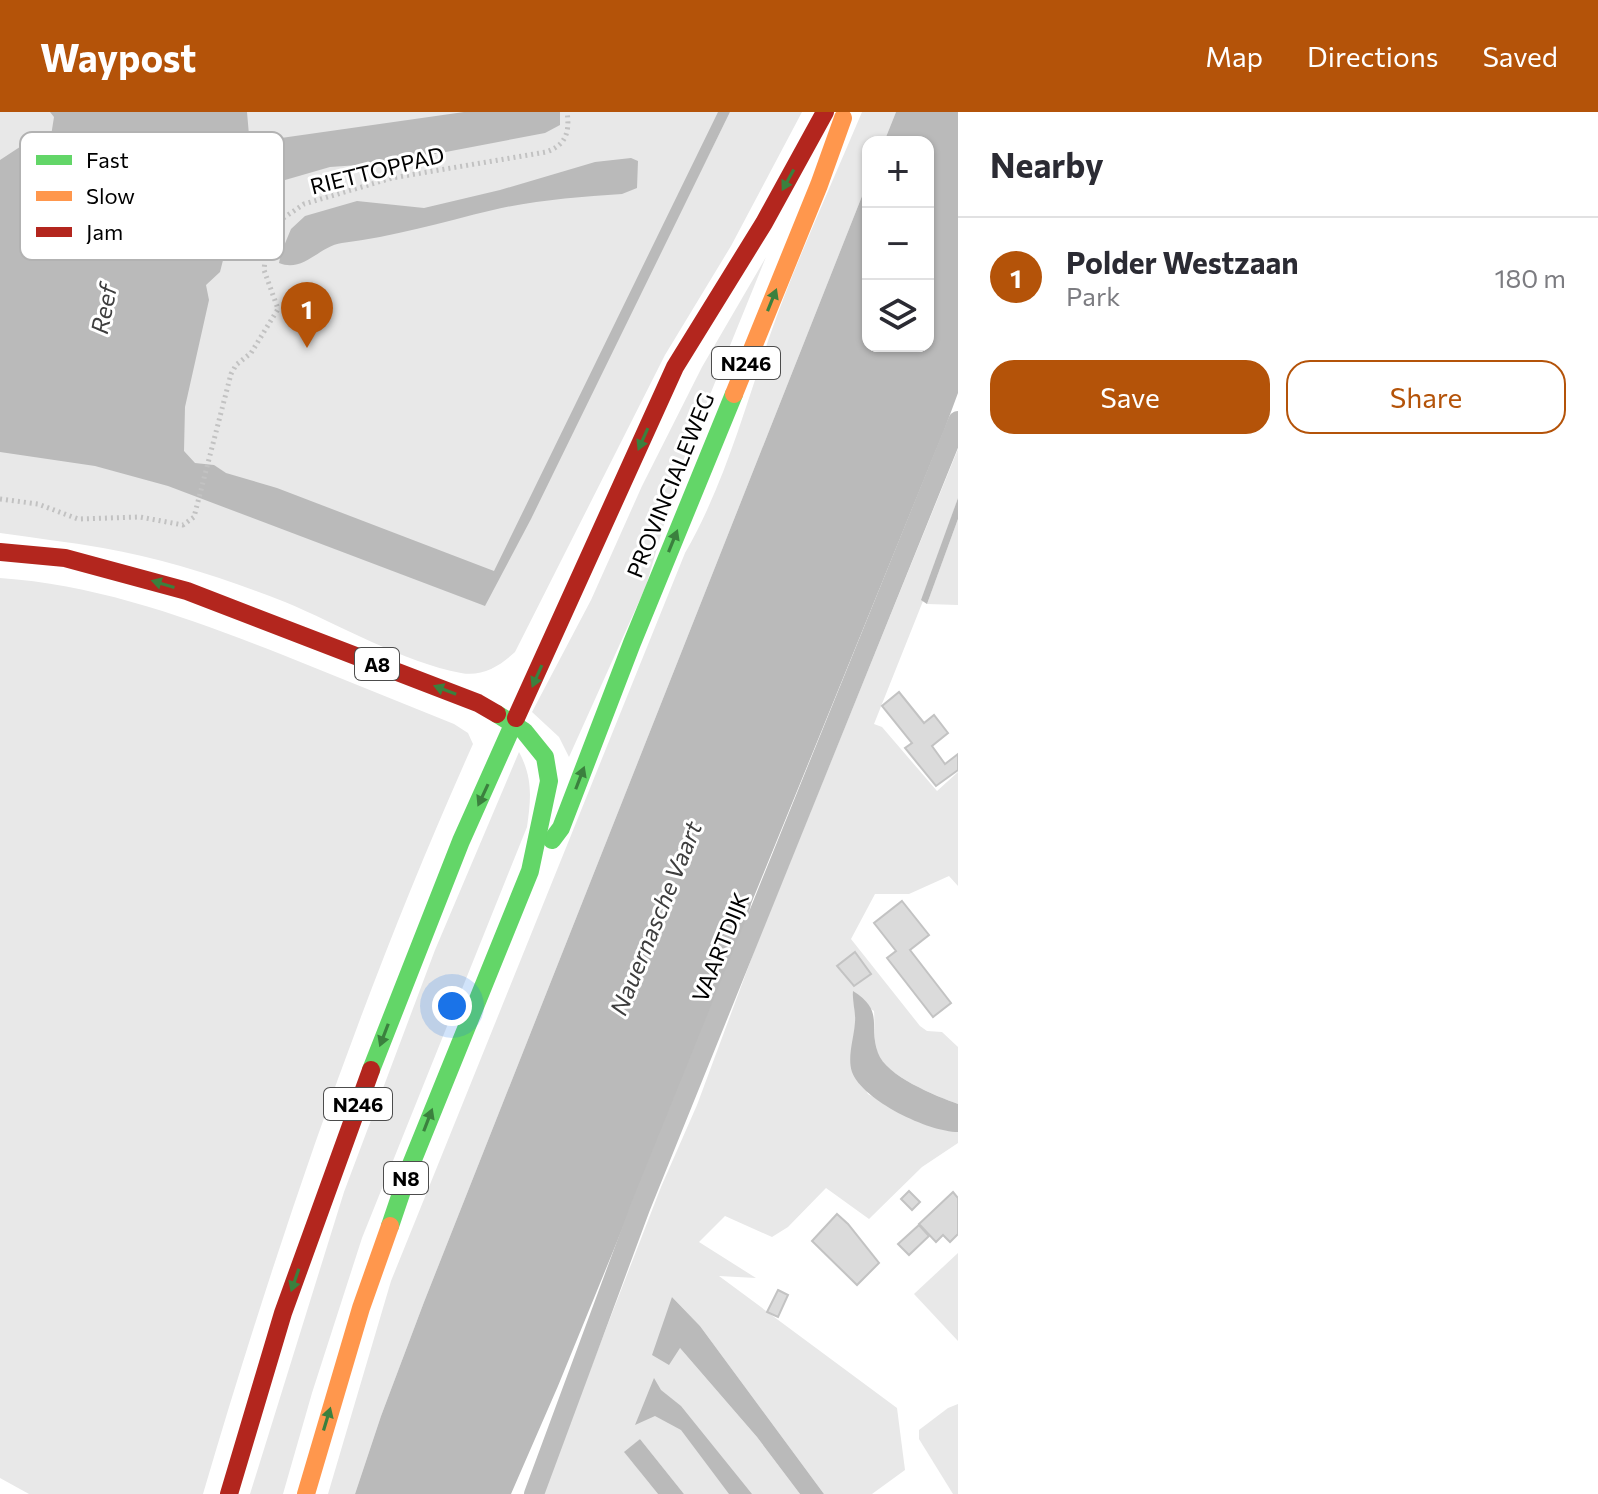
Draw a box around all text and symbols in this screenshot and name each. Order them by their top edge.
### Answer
text: Waypost [40,33,196,80]
text: Map [1205,39,1263,73]
text: Directions [1307,39,1438,73]
text: Saved [1482,39,1558,73]
legend [20,132,284,260]
map controls [862,136,934,352]
button: + [862,136,934,208]
street label: RIETTOPPAD [307,140,447,200]
text: Nearby [990,143,1104,185]
text: Fast [86,146,129,173]
one-way arrow [781,169,794,192]
text: Slow [86,182,135,209]
button: − [862,208,934,280]
text: Jam [86,218,123,245]
text: Polder Westzaan [1066,243,1299,280]
text: 1 [1010,262,1022,293]
text: 180 m [1494,262,1566,293]
water label: Reef [84,279,122,336]
button: layers [862,280,934,352]
text: Park [1066,280,1120,311]
pin: 1 [281,282,333,348]
one-way arrow [765,289,778,312]
road number: N246 [712,347,780,379]
button: Save [990,360,1270,434]
button: Share [1286,360,1566,434]
street label: PROVINCIALEWEG [621,389,719,581]
one-way arrow [637,427,650,450]
one-way arrow [667,529,680,553]
one-way arrow [150,577,174,590]
road number: A8 [355,648,399,680]
one-way arrow [530,664,544,688]
one-way arrow [433,684,457,697]
one-way arrow [574,766,587,790]
one-way arrow [476,783,489,807]
water label: Nauernasche Vaart [603,816,707,1019]
street label: VAARTDIJK [686,888,754,1006]
your location [432,986,472,1026]
one-way arrow [377,1024,390,1048]
road number: N246 [324,1088,392,1120]
one-way arrow [422,1108,435,1132]
road number: N8 [384,1162,428,1194]
one-way arrow [288,1268,300,1292]
one-way arrow [321,1407,334,1431]

